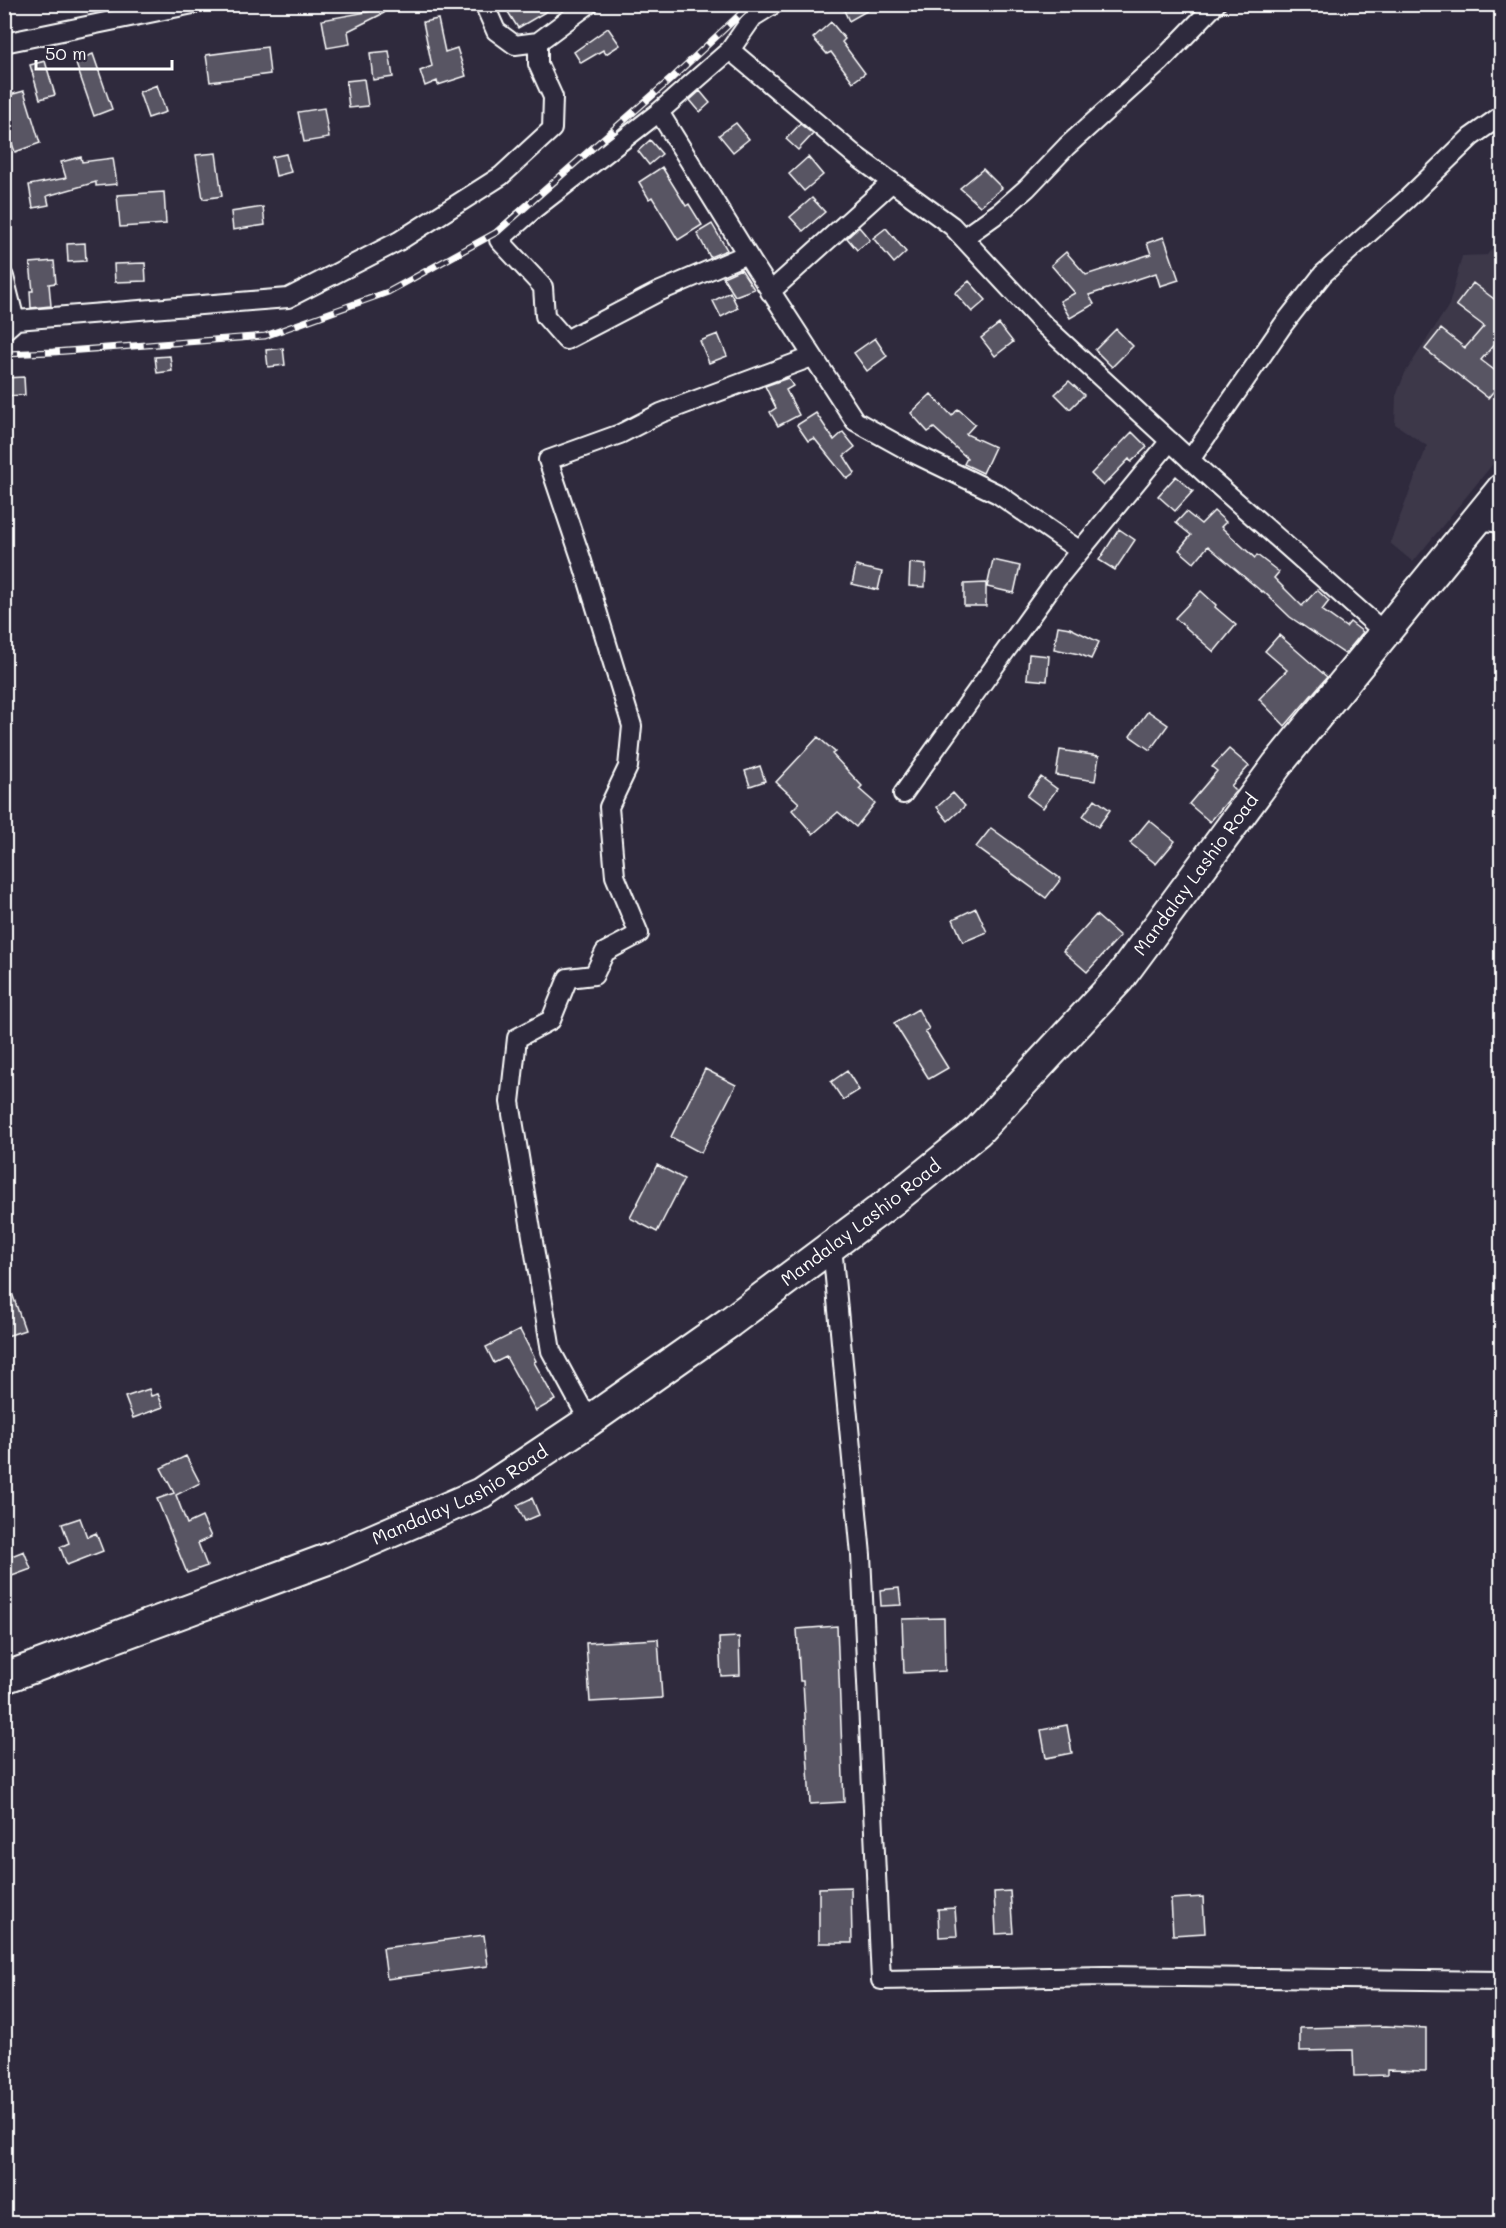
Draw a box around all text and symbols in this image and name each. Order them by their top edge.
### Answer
scale bar [36,33,172,71]
text: 50 m [45,41,87,65]
street label: Mandalay Lashio Road [1128,788,1263,960]
street label: Mandalay Lashio Road [775,1153,945,1291]
street label: Mandalay Lashio Road [368,1439,552,1550]

